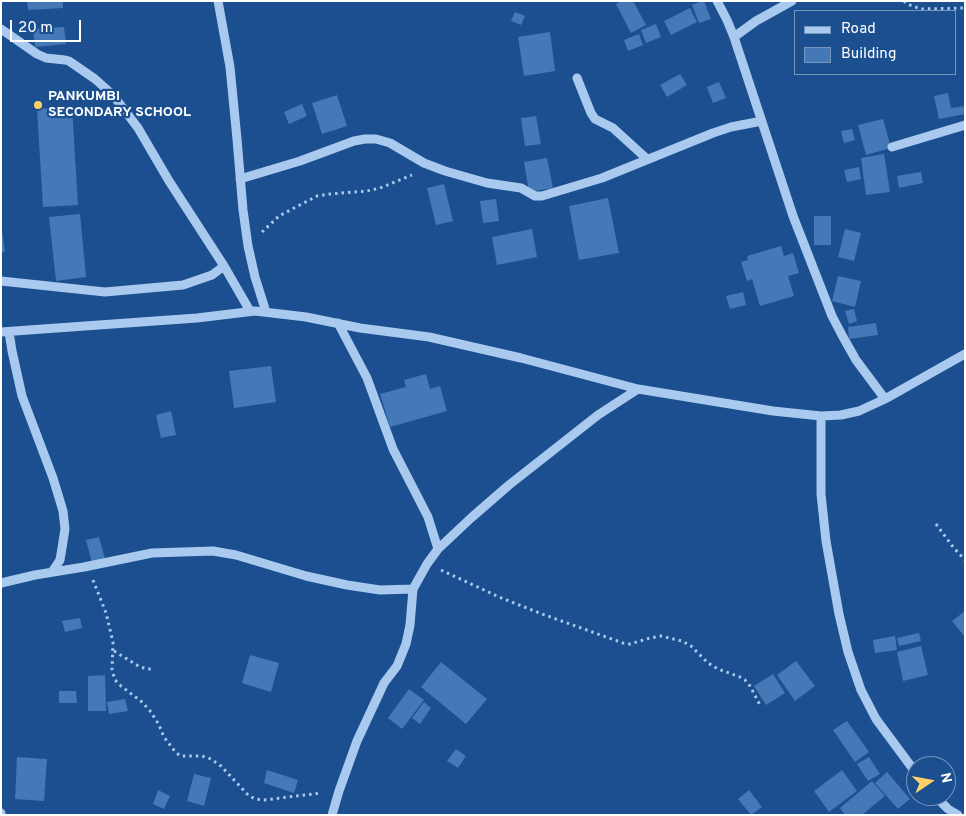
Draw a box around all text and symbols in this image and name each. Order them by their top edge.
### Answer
scale bar [12,10,84,42]
legend [794,10,956,75]
text: 20 m [18,19,53,38]
text: Road [841,20,876,39]
text: Building [841,45,896,64]
place label: PANKUMBI SECONDARY SCHOOL [48,89,191,121]
marker: PANKUMBI SECONDARY SCHOOL [32,99,44,111]
north arrow [906,756,956,806]
text: N [936,771,955,785]

